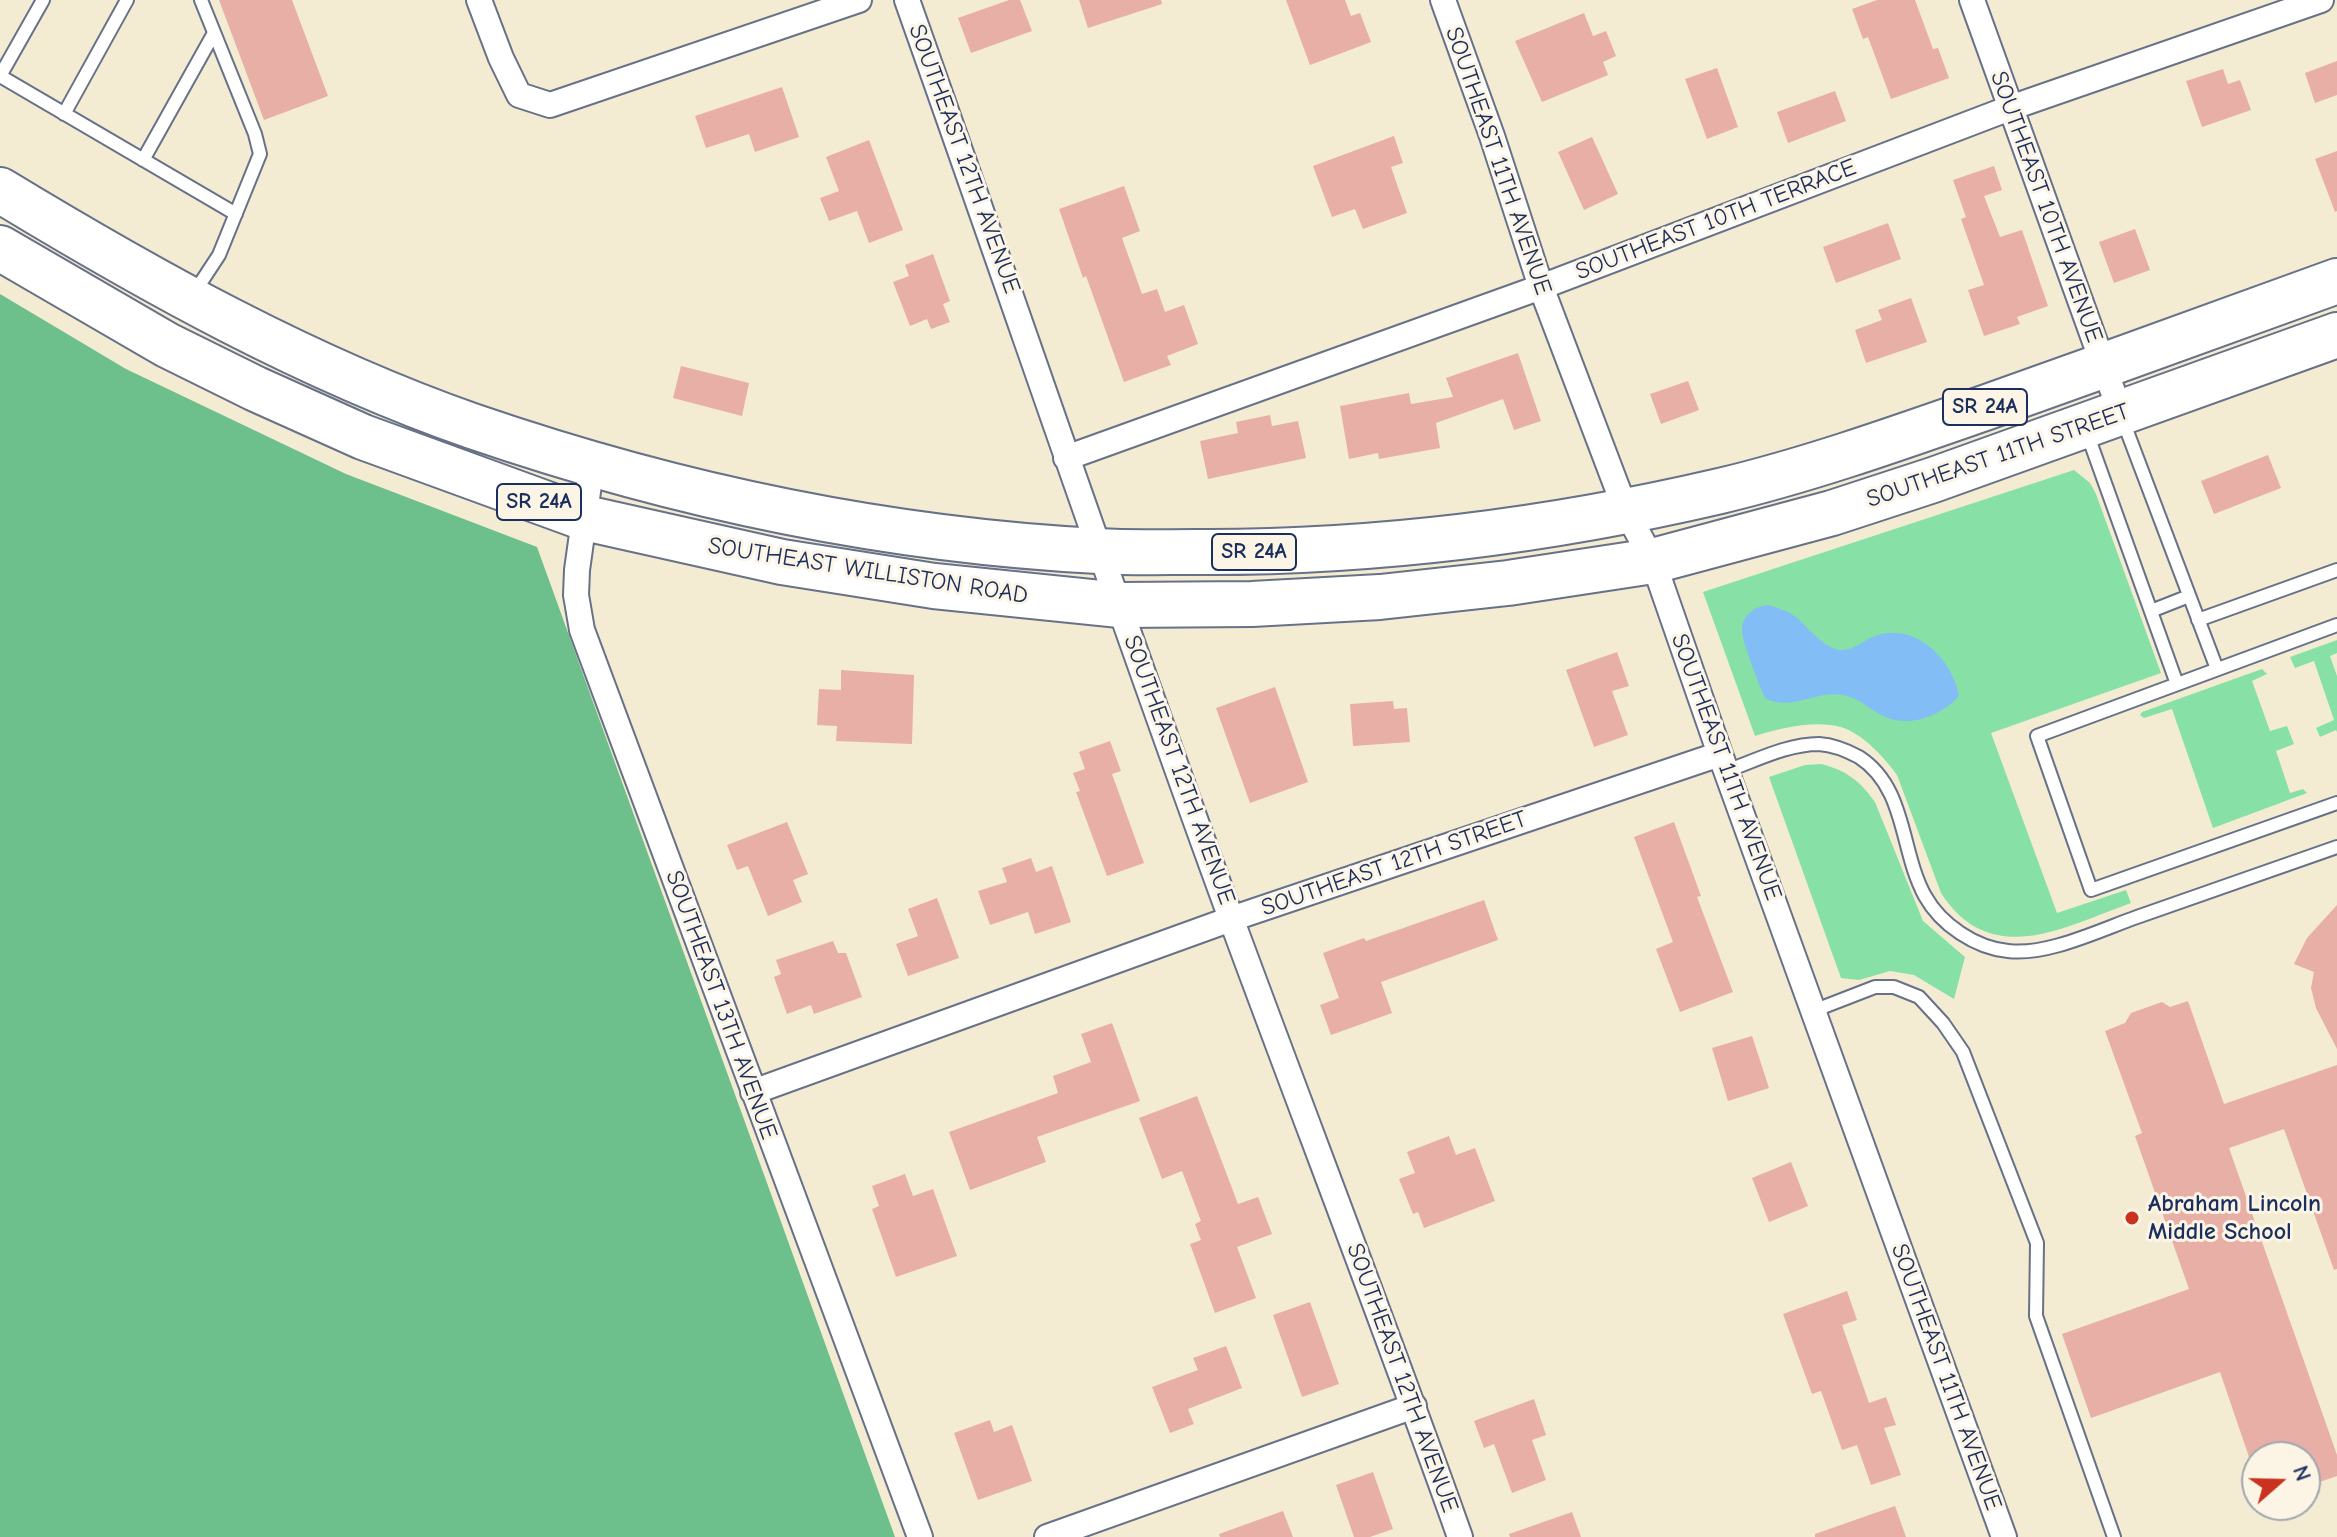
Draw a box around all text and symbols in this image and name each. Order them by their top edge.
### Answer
street label: SOUTHEAST 12TH AVENUE [902,20,1026,298]
street label: SOUTHEAST 11TH AVENUE [1439,23,1557,299]
street label: SOUTHEAST 10TH AVENUE [1983,67,2109,347]
street label: SOUTHEAST 10TH TERRACE [1572,153,1860,287]
road number: SR 24A [1943,389,2027,425]
street label: SOUTHEAST 11TH STREET [1863,397,2133,515]
road number: SR 24A [497,484,581,520]
street label: SOUTHEAST WILLISTON ROAD [706,531,1030,611]
road number: SR 24A [1212,534,1296,570]
street label: SOUTHEAST 11TH AVENUE [1664,630,1788,904]
street label: SOUTHEAST 12TH AVENUE [1117,631,1241,909]
street label: SOUTHEAST 12TH STREET [1257,805,1531,923]
street label: SOUTHEAST 13TH AVENUE [659,867,783,1143]
place label: Abraham Lincoln Middle School [2148,1190,2321,1246]
marker: Abraham Lincoln Middle School [2123,1209,2141,1227]
street label: SOUTHEAST 12TH AVENUE [1340,1239,1464,1517]
street label: SOUTHEAST 11TH AVENUE [1884,1240,2008,1514]
north arrow [2241,1441,2321,1521]
text: N [2287,1462,2316,1485]

